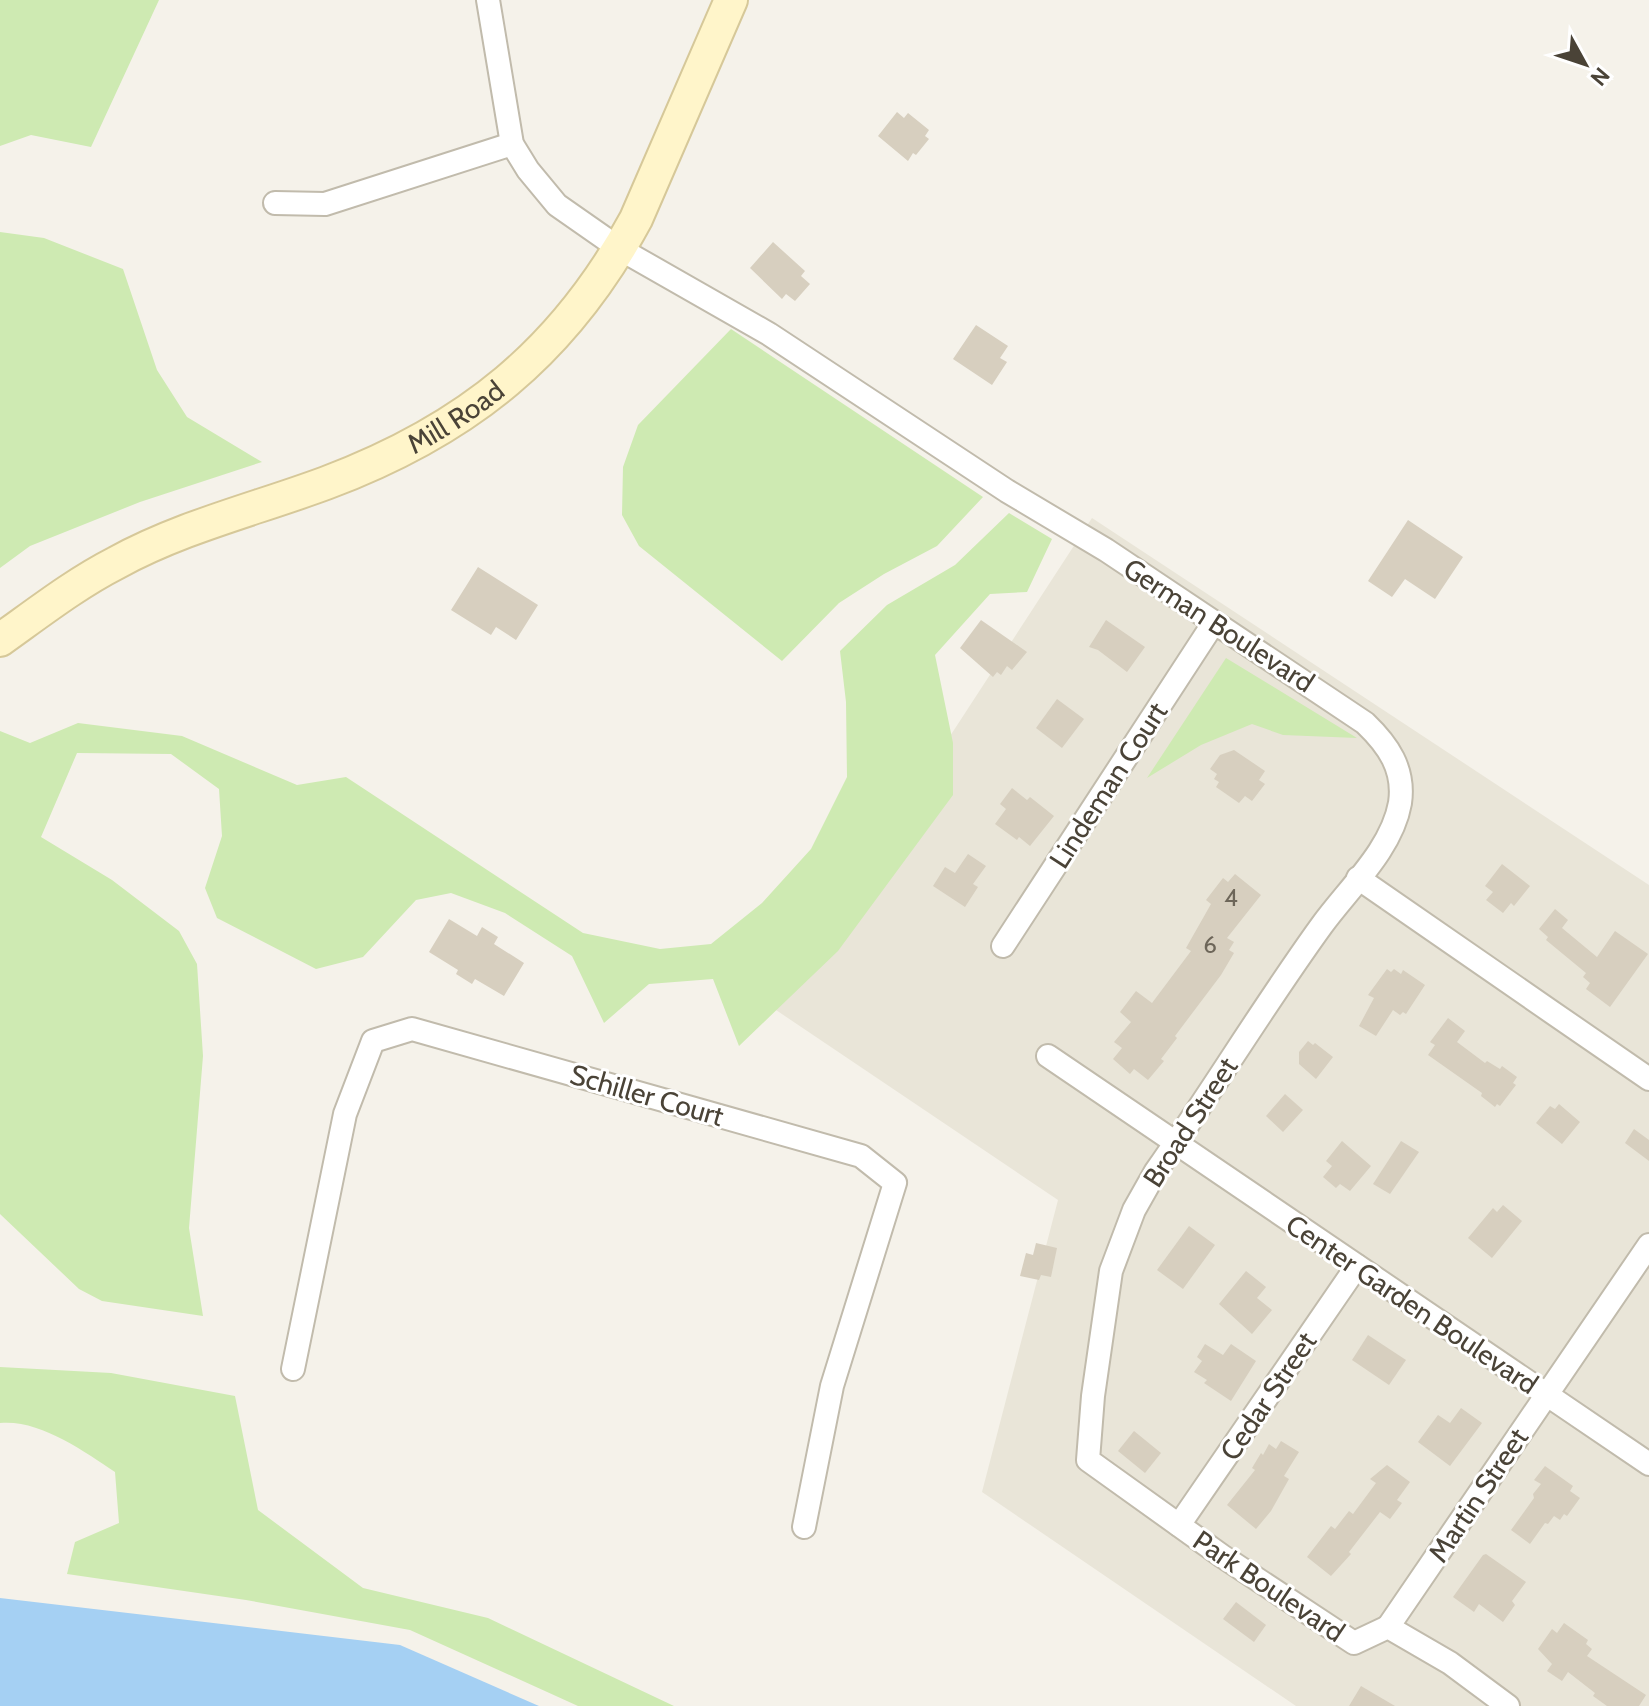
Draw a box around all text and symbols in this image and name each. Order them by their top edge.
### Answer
north arrow [1545,24,1625,104]
text: N [1585,62,1615,91]
street label: Mill Road [401,373,511,461]
street label: German Boulevard [1117,551,1321,699]
street label: Lindeman Court [1042,696,1174,874]
house number: 4 [1224,883,1238,912]
house number: 6 [1203,930,1217,959]
street label: Broad Street [1136,1051,1244,1193]
street label: Schiller Court [566,1057,728,1133]
street label: Center Garden Boulevard [1280,1207,1544,1401]
street label: Cedar Street [1213,1325,1323,1467]
street label: Martin Street [1421,1422,1535,1568]
street label: Park Boulevard [1187,1523,1351,1649]

